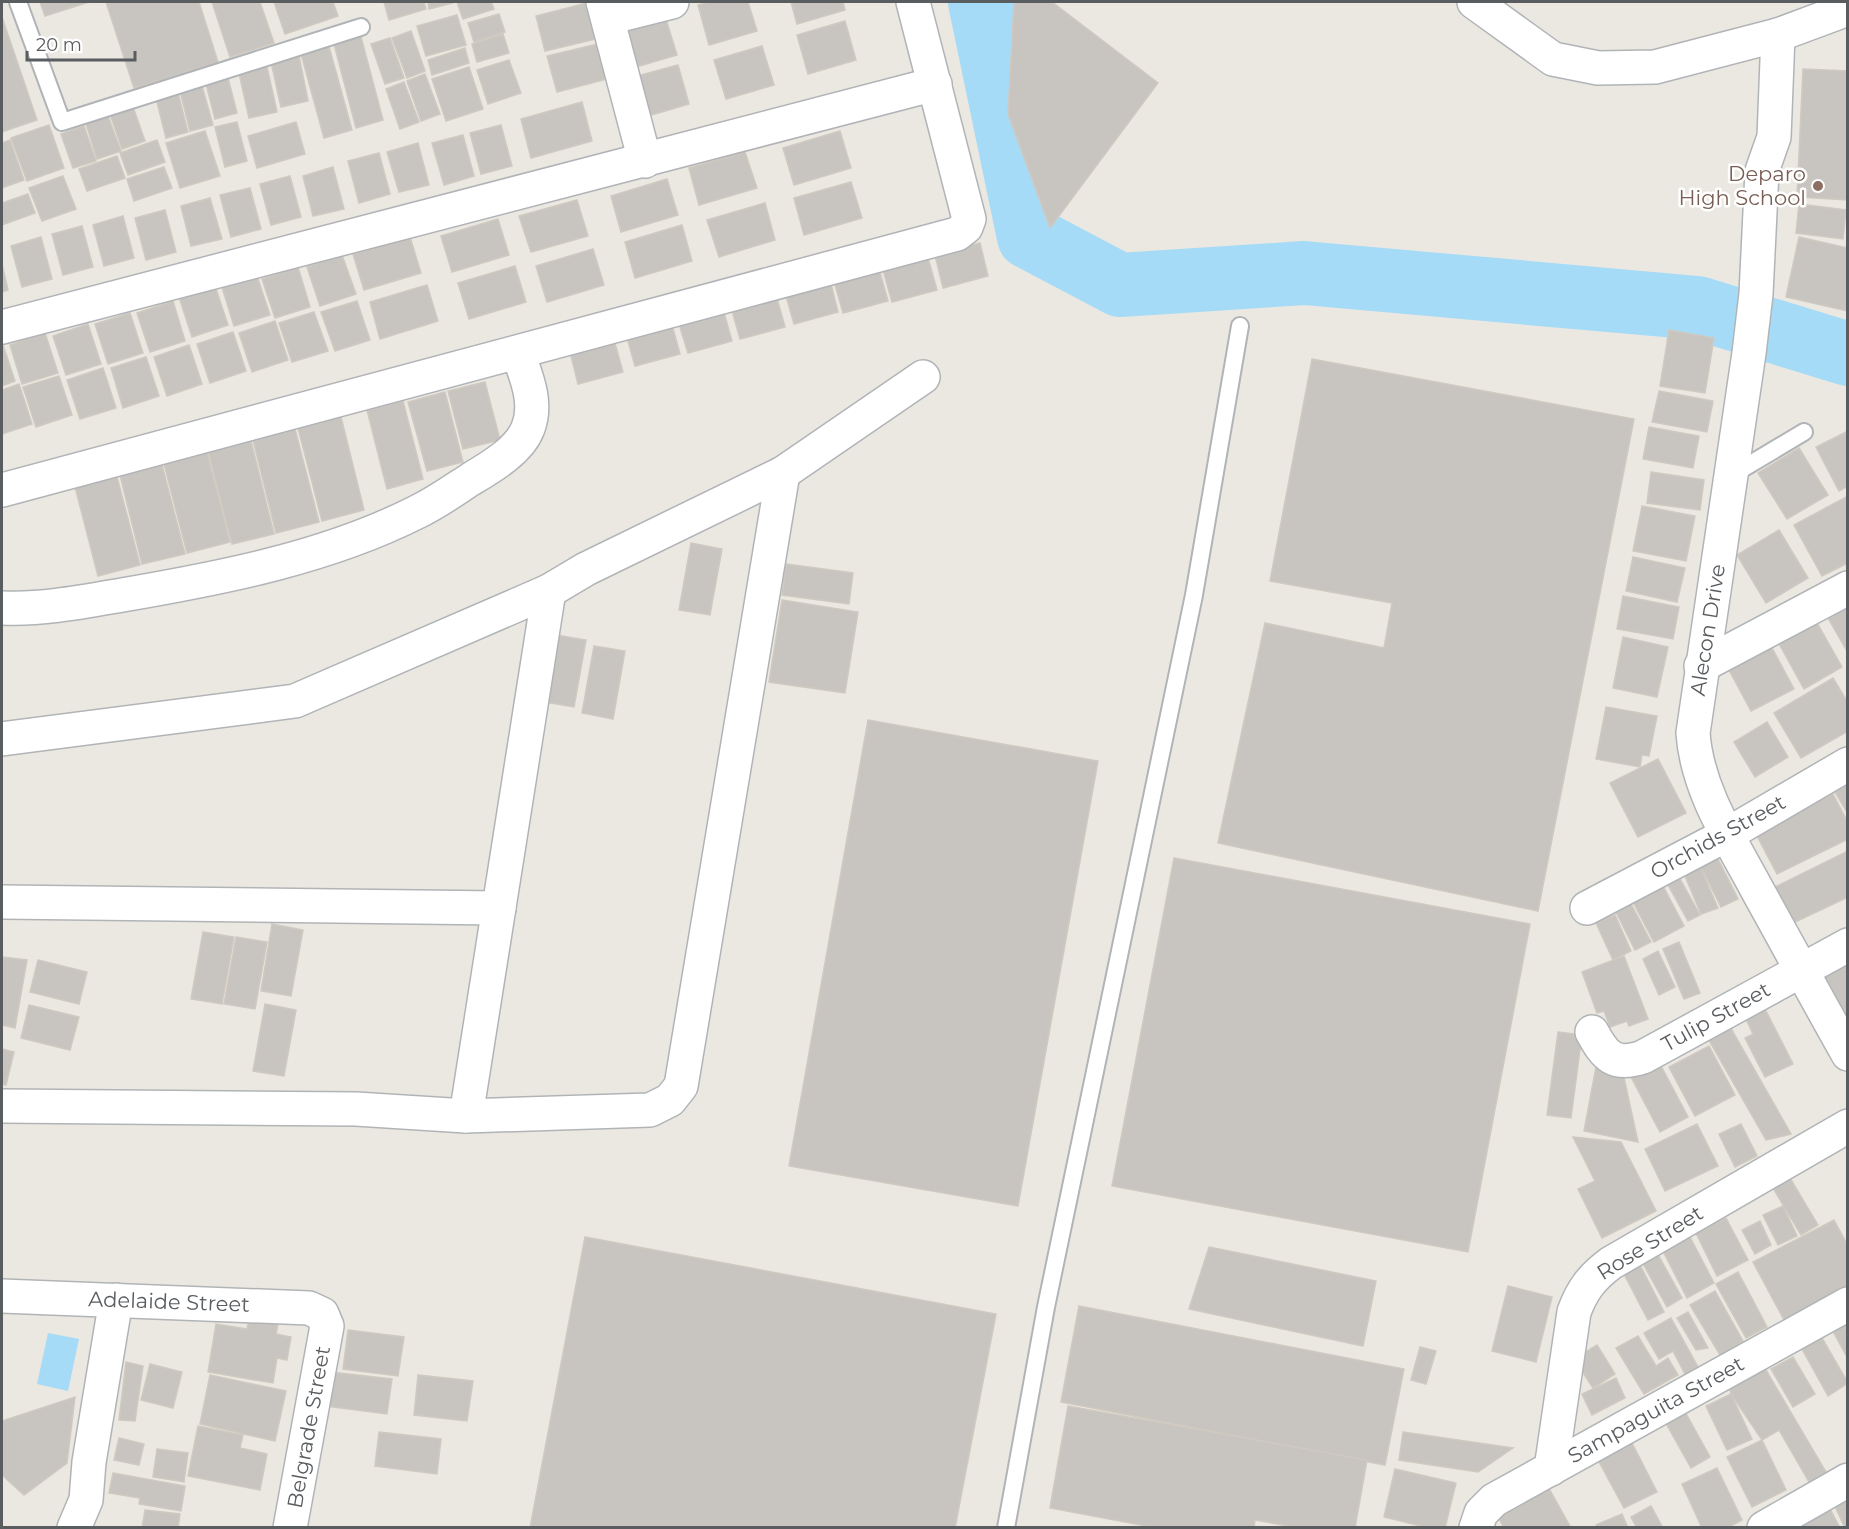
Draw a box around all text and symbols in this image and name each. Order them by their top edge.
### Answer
scale bar [27,24,135,62]
text: 20 m [36,34,82,56]
place label: Deparo High School [1678,161,1806,210]
marker: Deparo High School [1811,179,1825,193]
street label: Alecon Drive [1685,562,1730,698]
street label: Orchids Street [1646,789,1790,884]
street label: Tulip Street [1657,976,1774,1057]
street label: Rose Street [1592,1200,1707,1285]
street label: Adelaide Street [88,1286,250,1317]
street label: Belgrade Street [282,1344,335,1510]
street label: Sampaguita Street [1563,1351,1748,1468]

